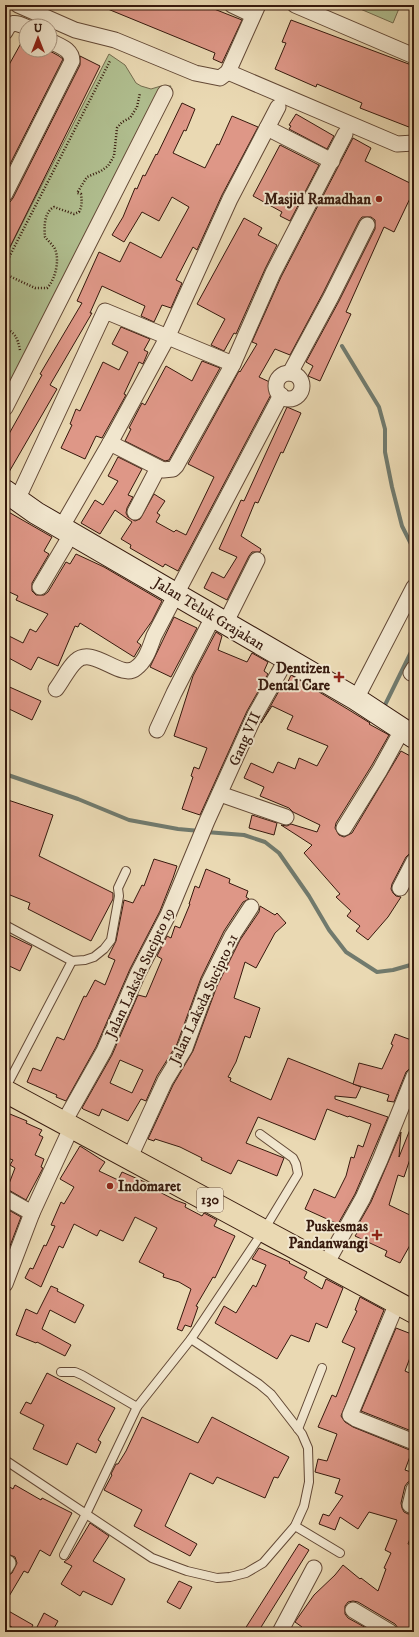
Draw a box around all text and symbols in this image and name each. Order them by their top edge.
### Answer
north arrow [18,18,58,58]
text: U [34,22,43,36]
place label: Masjid Ramadhan [264,190,371,209]
marker: Masjid Ramadhan [374,194,384,204]
street label: Jalan Teluk Grajakan [148,572,268,655]
place label: Dentizen Dental Care [258,659,331,695]
marker: Dentizen Dental Care [333,671,345,683]
street label: Gang VII [225,709,265,769]
street label: Jalan Laksda Sucipto 19 [101,905,179,1043]
street label: Jalan Laksda Sucipto 21 [165,931,243,1069]
place label: Indomaret [118,1177,181,1196]
marker: Indomaret [105,1181,115,1191]
road number: 130 [197,1188,223,1212]
place label: Puskesmas Pandanwangi [289,1217,368,1253]
marker: Puskesmas Pandanwangi [371,1229,383,1241]

